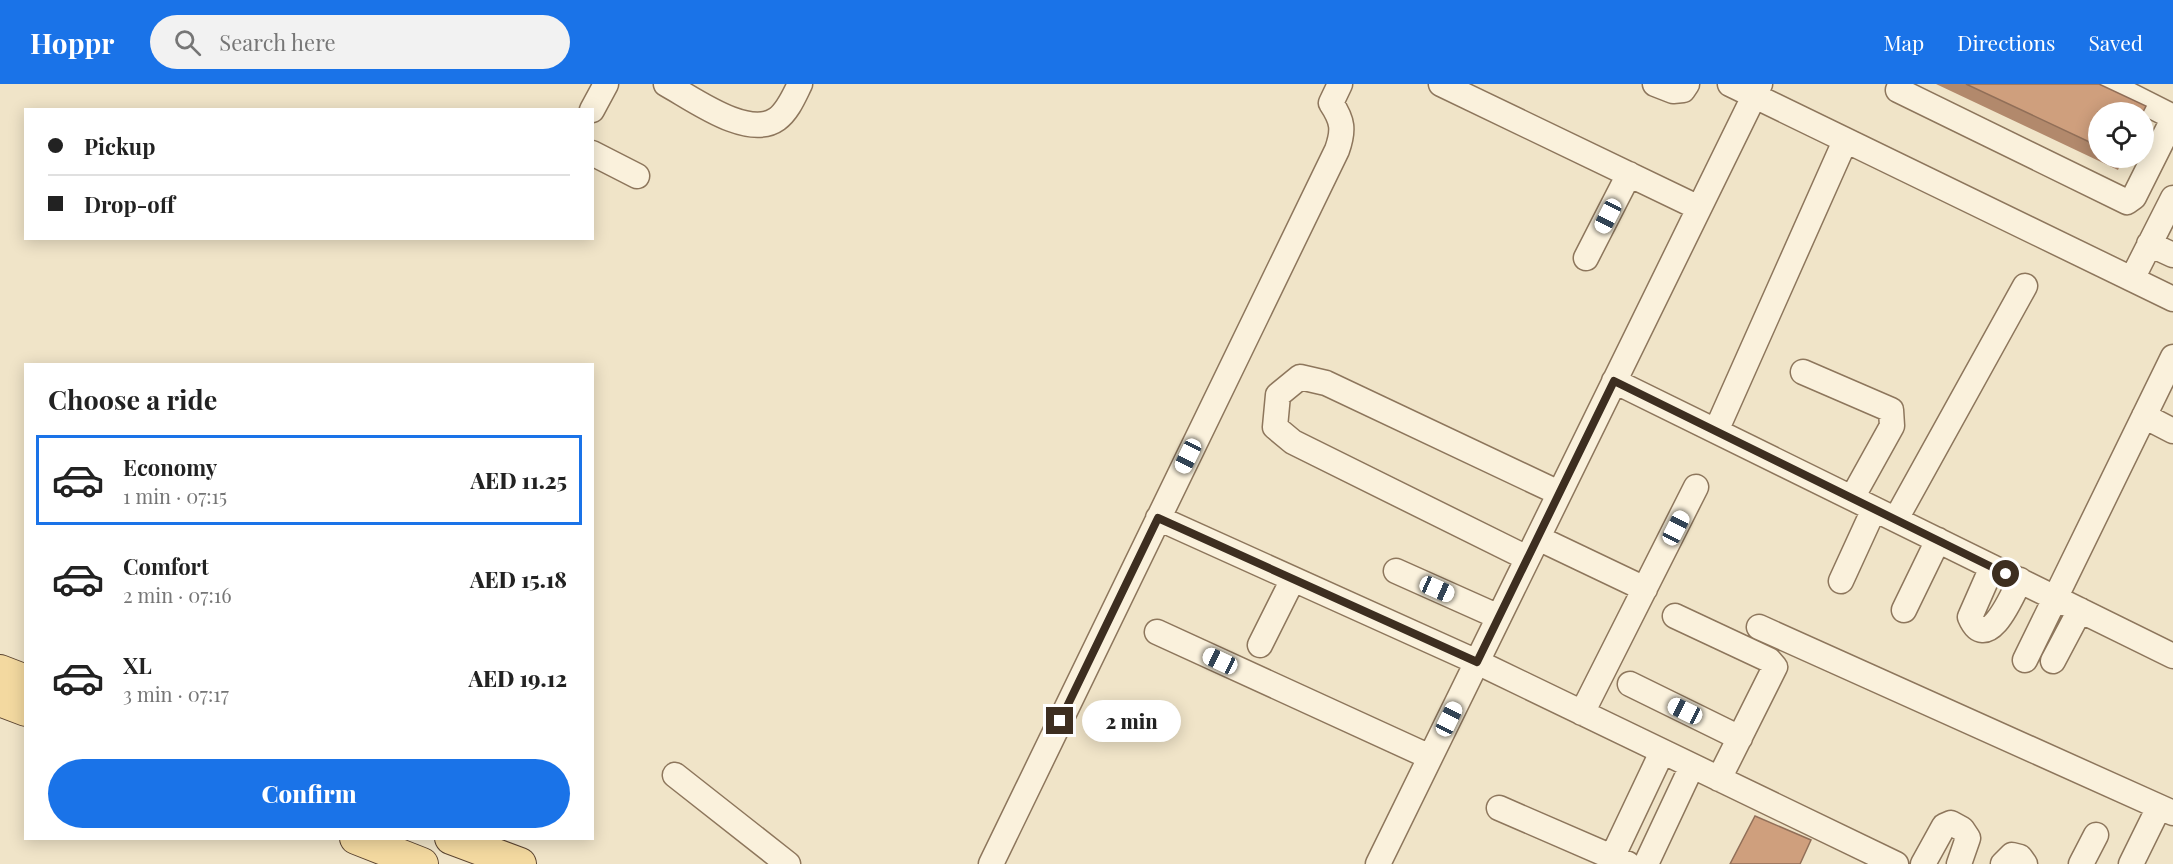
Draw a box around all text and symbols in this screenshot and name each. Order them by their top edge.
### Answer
search box [150,15,570,69]
text: Hoppr [30,24,114,61]
icon: search [171,26,204,59]
text: Search here [219,27,336,57]
text: Map [1883,28,1924,56]
text: Directions [1957,28,2055,56]
text: Saved [2088,28,2143,56]
map controls [2088,102,2154,168]
button: locate [2088,102,2154,168]
text: Pickup [84,131,155,161]
text: Drop-off [84,189,175,219]
car [1592,196,1624,236]
text: Choose a ride [48,381,217,417]
car [1172,436,1204,476]
text: Economy [123,452,217,482]
icon: car [51,453,105,507]
text: AED 11.25 [470,465,567,495]
text: 1 min · 07:15 [123,482,227,509]
car [1660,508,1692,548]
text: Comfort [123,551,209,581]
icon: car [51,552,105,606]
route start [1992,560,2019,587]
text: AED 15.18 [470,564,567,594]
car [1417,573,1457,605]
text: 2 min · 07:16 [123,581,232,608]
car [1200,645,1240,677]
text: XL [123,650,152,680]
icon: car [51,651,105,705]
text: AED 19.12 [468,663,567,693]
text: 3 min · 07:17 [123,680,229,707]
car [1665,695,1705,727]
car [1433,699,1465,739]
callout: 2 min [1081,700,1180,742]
route end [1046,707,1073,734]
text: 2 min [1105,707,1158,734]
button: Confirm [48,759,570,828]

